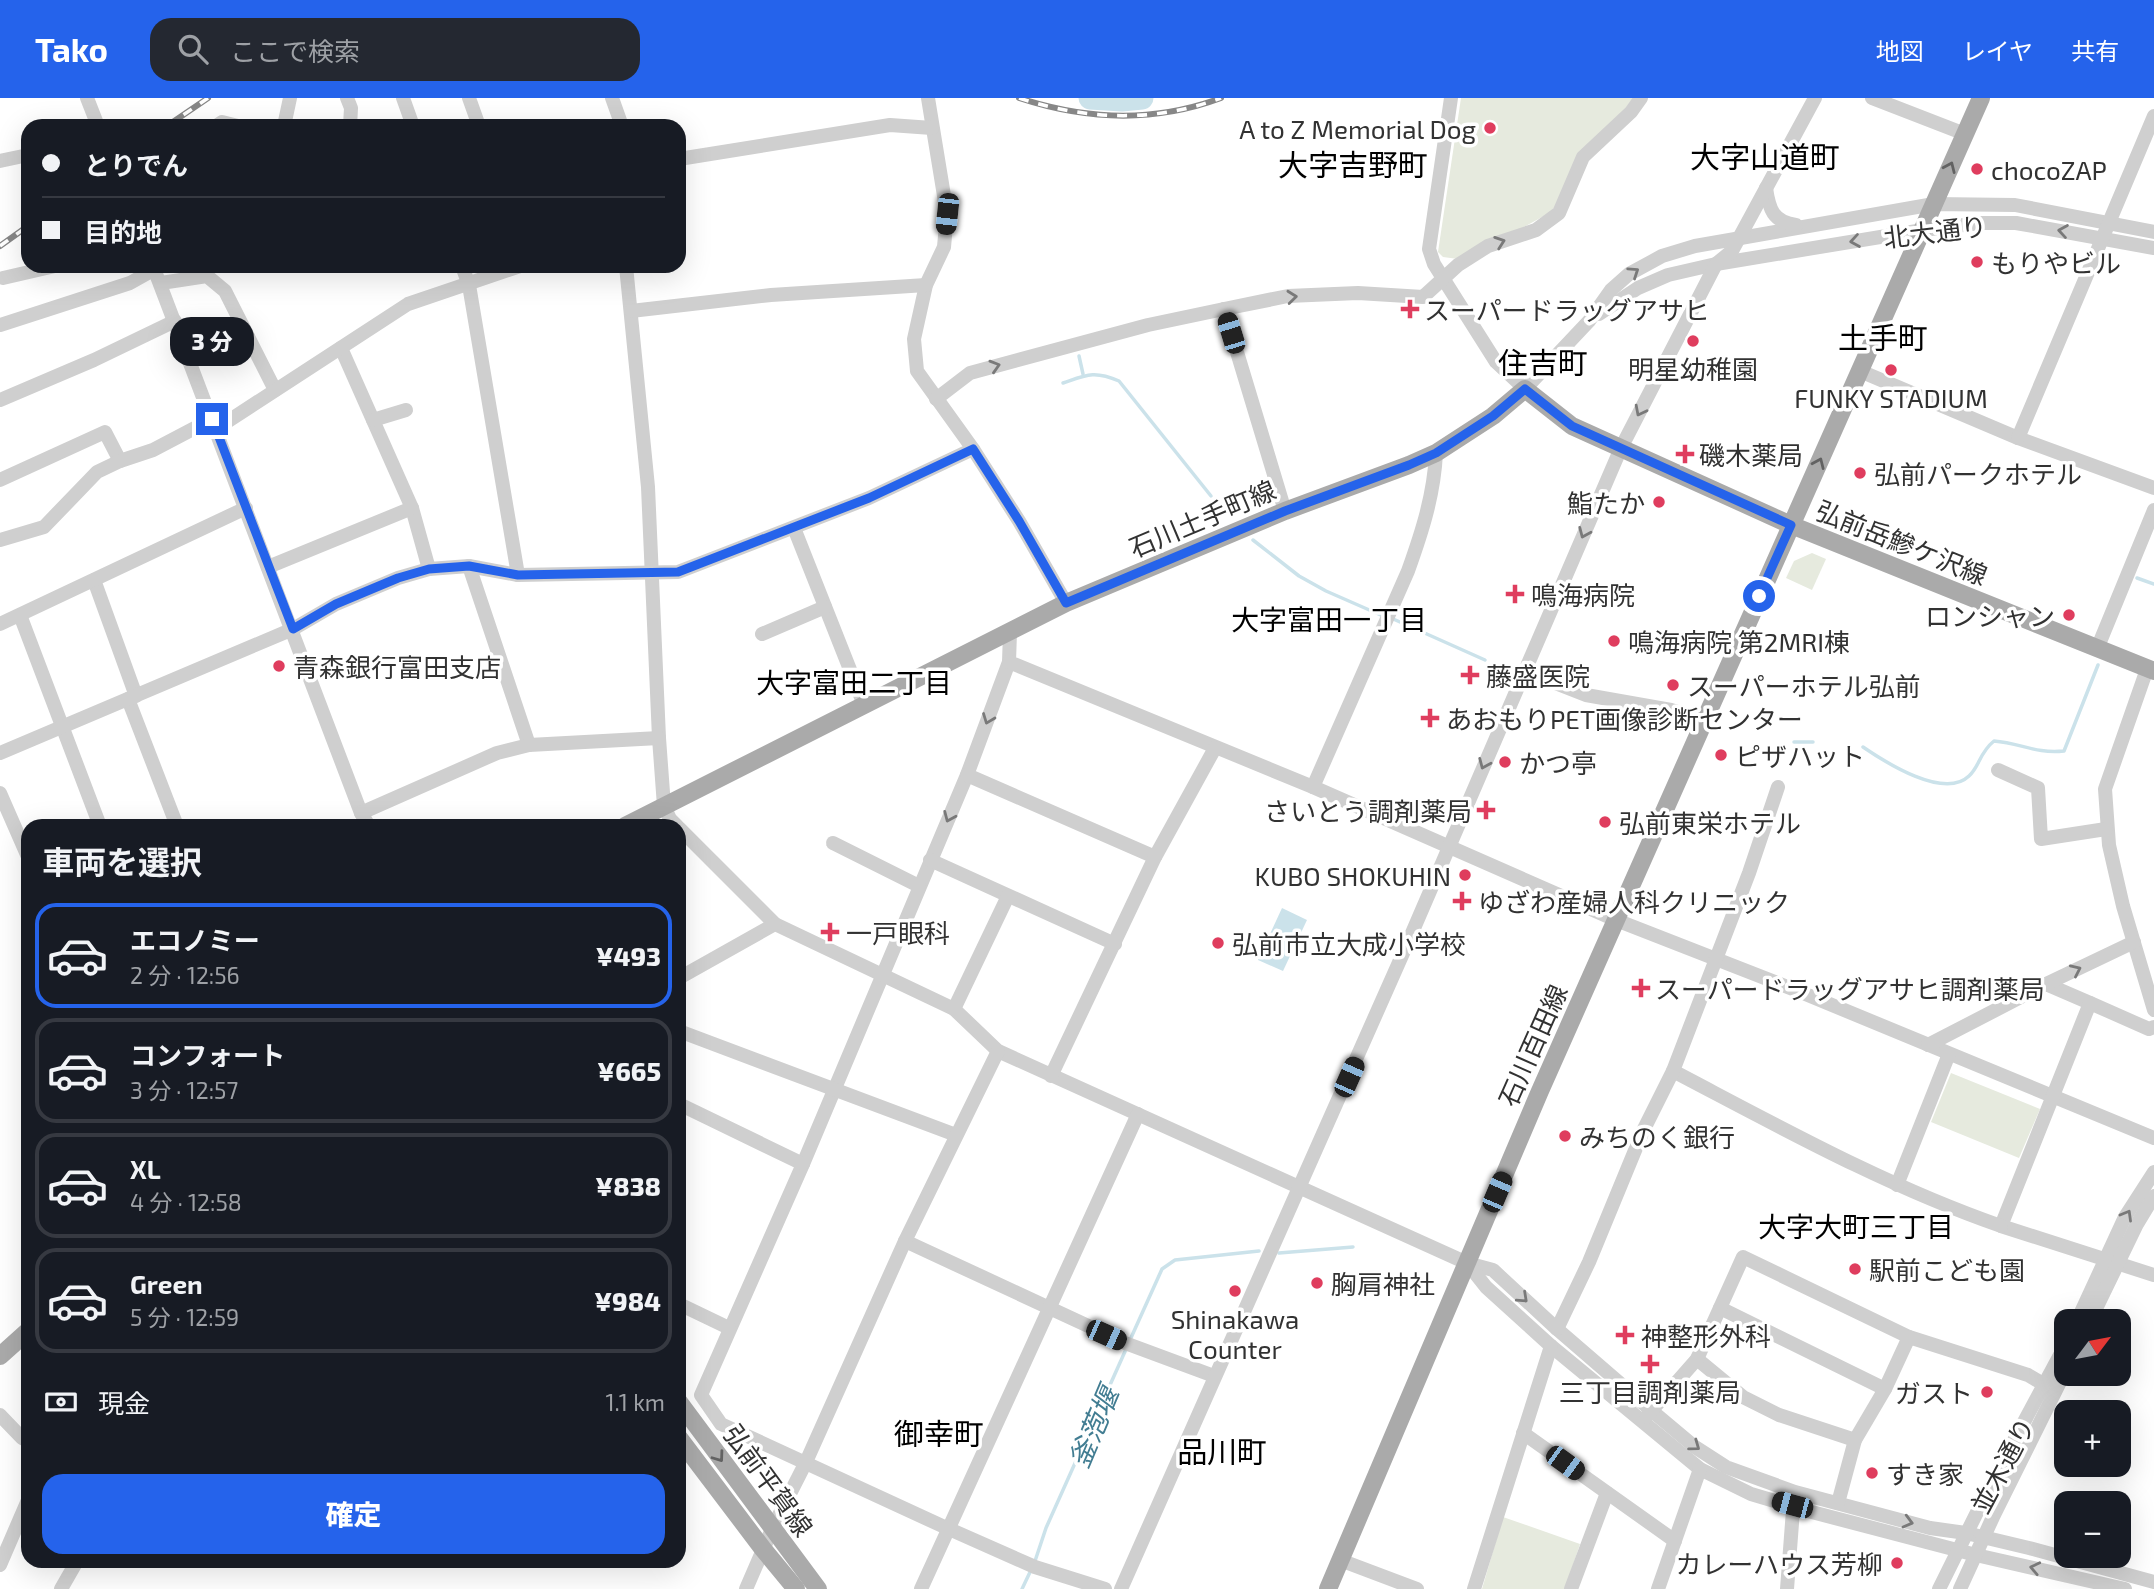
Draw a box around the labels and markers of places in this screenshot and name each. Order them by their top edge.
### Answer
place label: A to Z Memorial Dog [1239,113,1476,144]
marker: A to Z Memorial Dog [1482,120,1498,136]
place label: chocoZAP [1991,154,2107,185]
marker: chocoZAP [1969,161,1985,177]
place label: もりやビル [1991,247,2121,278]
marker: もりやビル [1969,254,1985,270]
place label: スーパードラッグアサヒ [1424,294,1710,325]
marker: スーパードラッグアサヒ [1402,301,1418,317]
marker: 明星幼稚園 [1685,333,1701,349]
place label: 明星幼稚園 [1628,353,1758,384]
marker: FUNKY STADIUM [1883,362,1899,378]
place label: FUNKY STADIUM [1794,382,1988,413]
place label: 磯木薬局 [1699,439,1803,470]
marker: 磯木薬局 [1677,446,1693,462]
place label: 弘前パークホテル [1874,458,2082,489]
marker: 弘前パークホテル [1852,465,1868,481]
place label: 鮨たか [1567,487,1645,518]
marker: 鮨たか [1651,494,1667,510]
place label: 鳴海病院 [1531,579,1635,610]
marker: 鳴海病院 [1505,584,1525,604]
place label: ロンシャン [1925,600,2055,631]
marker: ロンシャン [2061,607,2077,623]
place label: 鳴海病院 第2MRI棟 [1628,626,1850,657]
marker: 鳴海病院 第2MRI棟 [1606,633,1622,649]
place label: 青森銀行富田支店 [293,651,501,682]
marker: 青森銀行富田支店 [271,658,287,674]
place label: 藤盛医院 [1486,660,1590,691]
marker: 藤盛医院 [1460,665,1480,685]
place label: スーパーホテル弘前 [1687,670,1921,701]
marker: スーパーホテル弘前 [1665,677,1681,693]
place label: あおもりPET画像診断センター [1446,703,1803,734]
marker: あおもりPET画像診断センター [1420,708,1440,728]
place label: ピザハット [1735,740,1865,771]
place label: かつ亭 [1519,747,1597,778]
marker: ピザハット [1713,747,1729,763]
marker: かつ亭 [1497,754,1513,770]
place label: さいとう調剤薬局 [1264,795,1472,826]
marker: さいとう調剤薬局 [1478,802,1494,818]
place label: 弘前東栄ホテル [1619,807,1801,838]
marker: 弘前東栄ホテル [1597,814,1613,830]
place label: KUBO SHOKUHIN [1255,860,1451,891]
marker: KUBO SHOKUHIN [1457,867,1473,883]
place label: ゆざわ産婦人科クリニック [1478,886,1790,917]
marker: ゆざわ産婦人科クリニック [1452,891,1472,911]
place label: 一戸眼科 [846,917,950,948]
marker: 一戸眼科 [820,922,840,942]
place label: 弘前市立大成小学校 [1232,928,1466,959]
marker: 弘前市立大成小学校 [1210,935,1226,951]
place label: スーパードラッグアサヒ調剤薬局 [1655,973,2045,1004]
marker: スーパードラッグアサヒ調剤薬局 [1633,980,1649,996]
place label: みちのく銀行 [1579,1121,1735,1152]
marker: みちのく銀行 [1557,1128,1573,1144]
place label: 駅前こども園 [1869,1254,2025,1285]
marker: 駅前こども園 [1847,1261,1863,1277]
place label: 胸肩神社 [1331,1268,1435,1299]
marker: 胸肩神社 [1309,1275,1325,1291]
marker: Shinakawa Counter [1227,1283,1243,1299]
place label: Shinakawa Counter [1171,1303,1299,1364]
place label: 神整形外科 [1641,1320,1771,1351]
marker: 神整形外科 [1615,1325,1635,1345]
marker: 三丁目調剤薬局 [1642,1356,1658,1372]
place label: 三丁目調剤薬局 [1559,1376,1741,1407]
place label: ガスト [1895,1377,1973,1408]
marker: ガスト [1979,1384,1995,1400]
place label: すき家 [1886,1458,1964,1489]
marker: すき家 [1864,1465,1880,1481]
place label: カレーハウス芳柳 [1676,1548,1883,1579]
marker: カレーハウス芳柳 [1889,1555,1905,1571]

